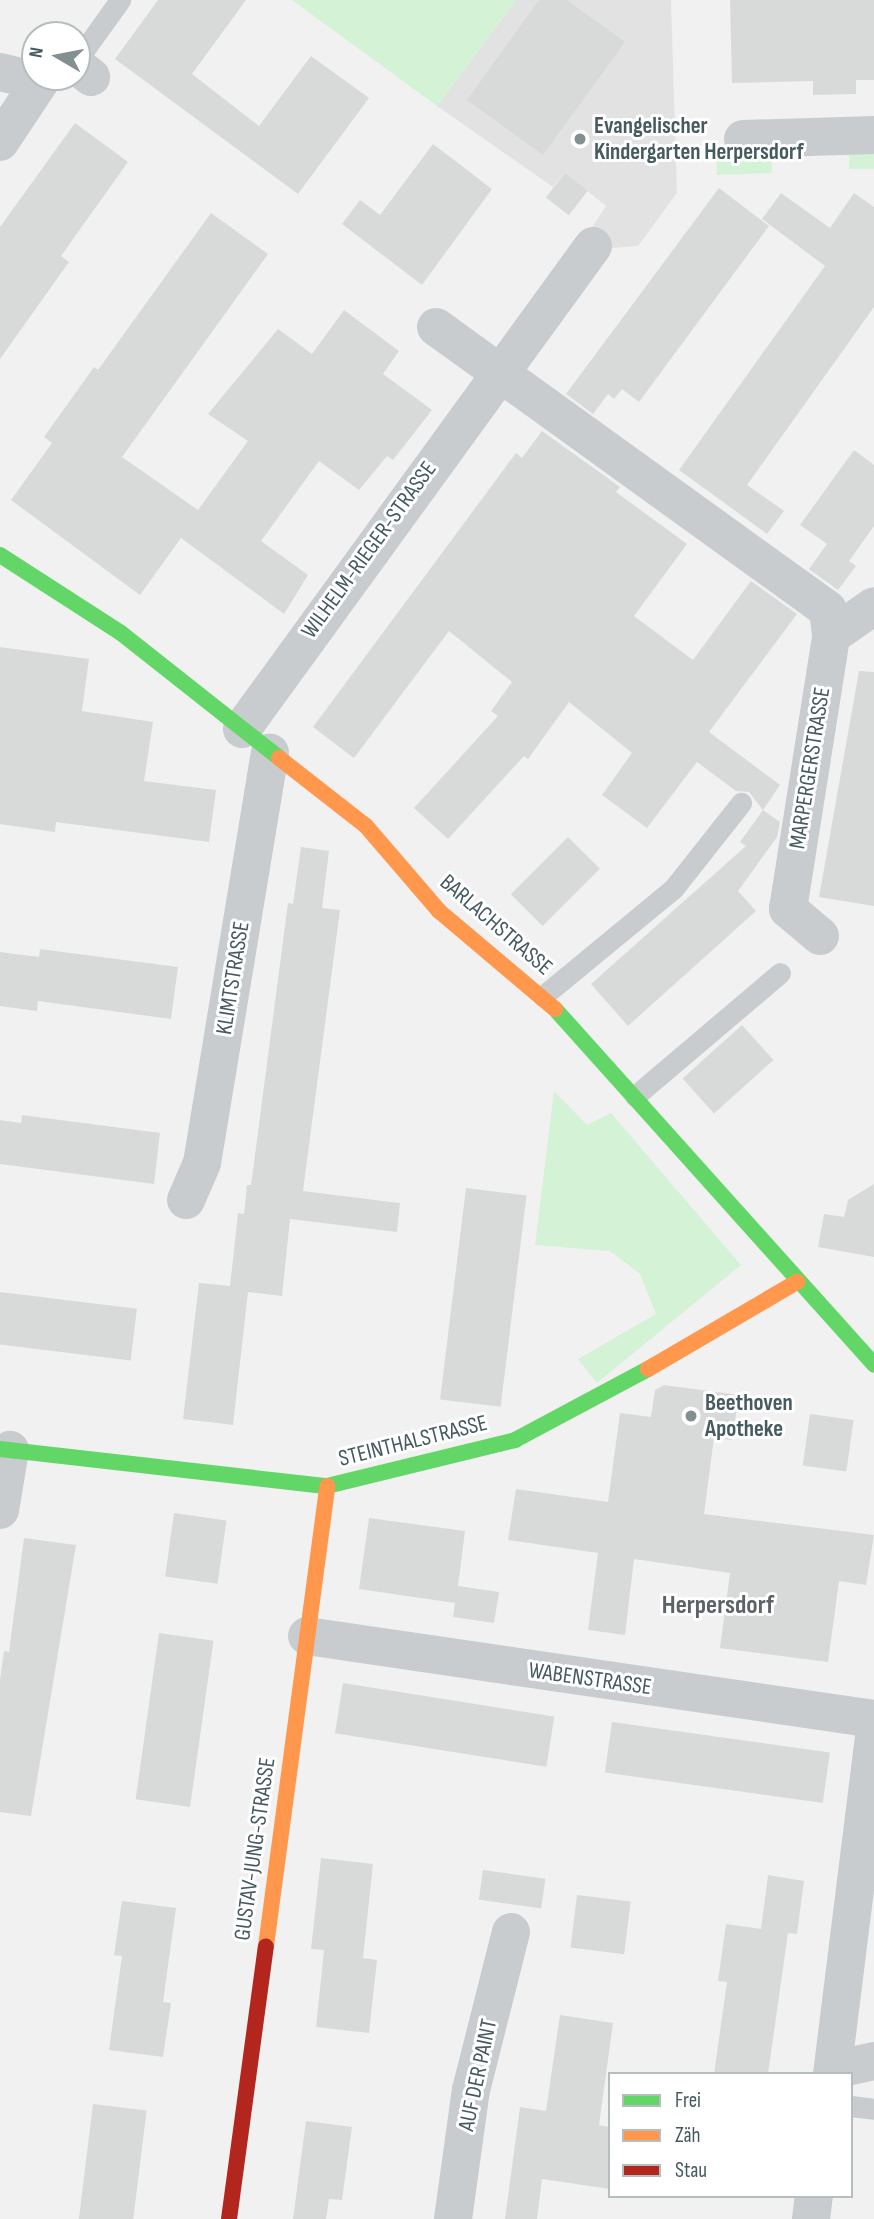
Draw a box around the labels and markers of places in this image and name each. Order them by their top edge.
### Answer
place label: Evangelischer Kindergarten Herpersdorf [594,112,804,166]
marker: Evangelischer Kindergarten Herpersdorf [572,131,588,147]
place label: Beethoven Apotheke [705,1389,793,1443]
marker: Beethoven Apotheke [683,1408,699,1424]

